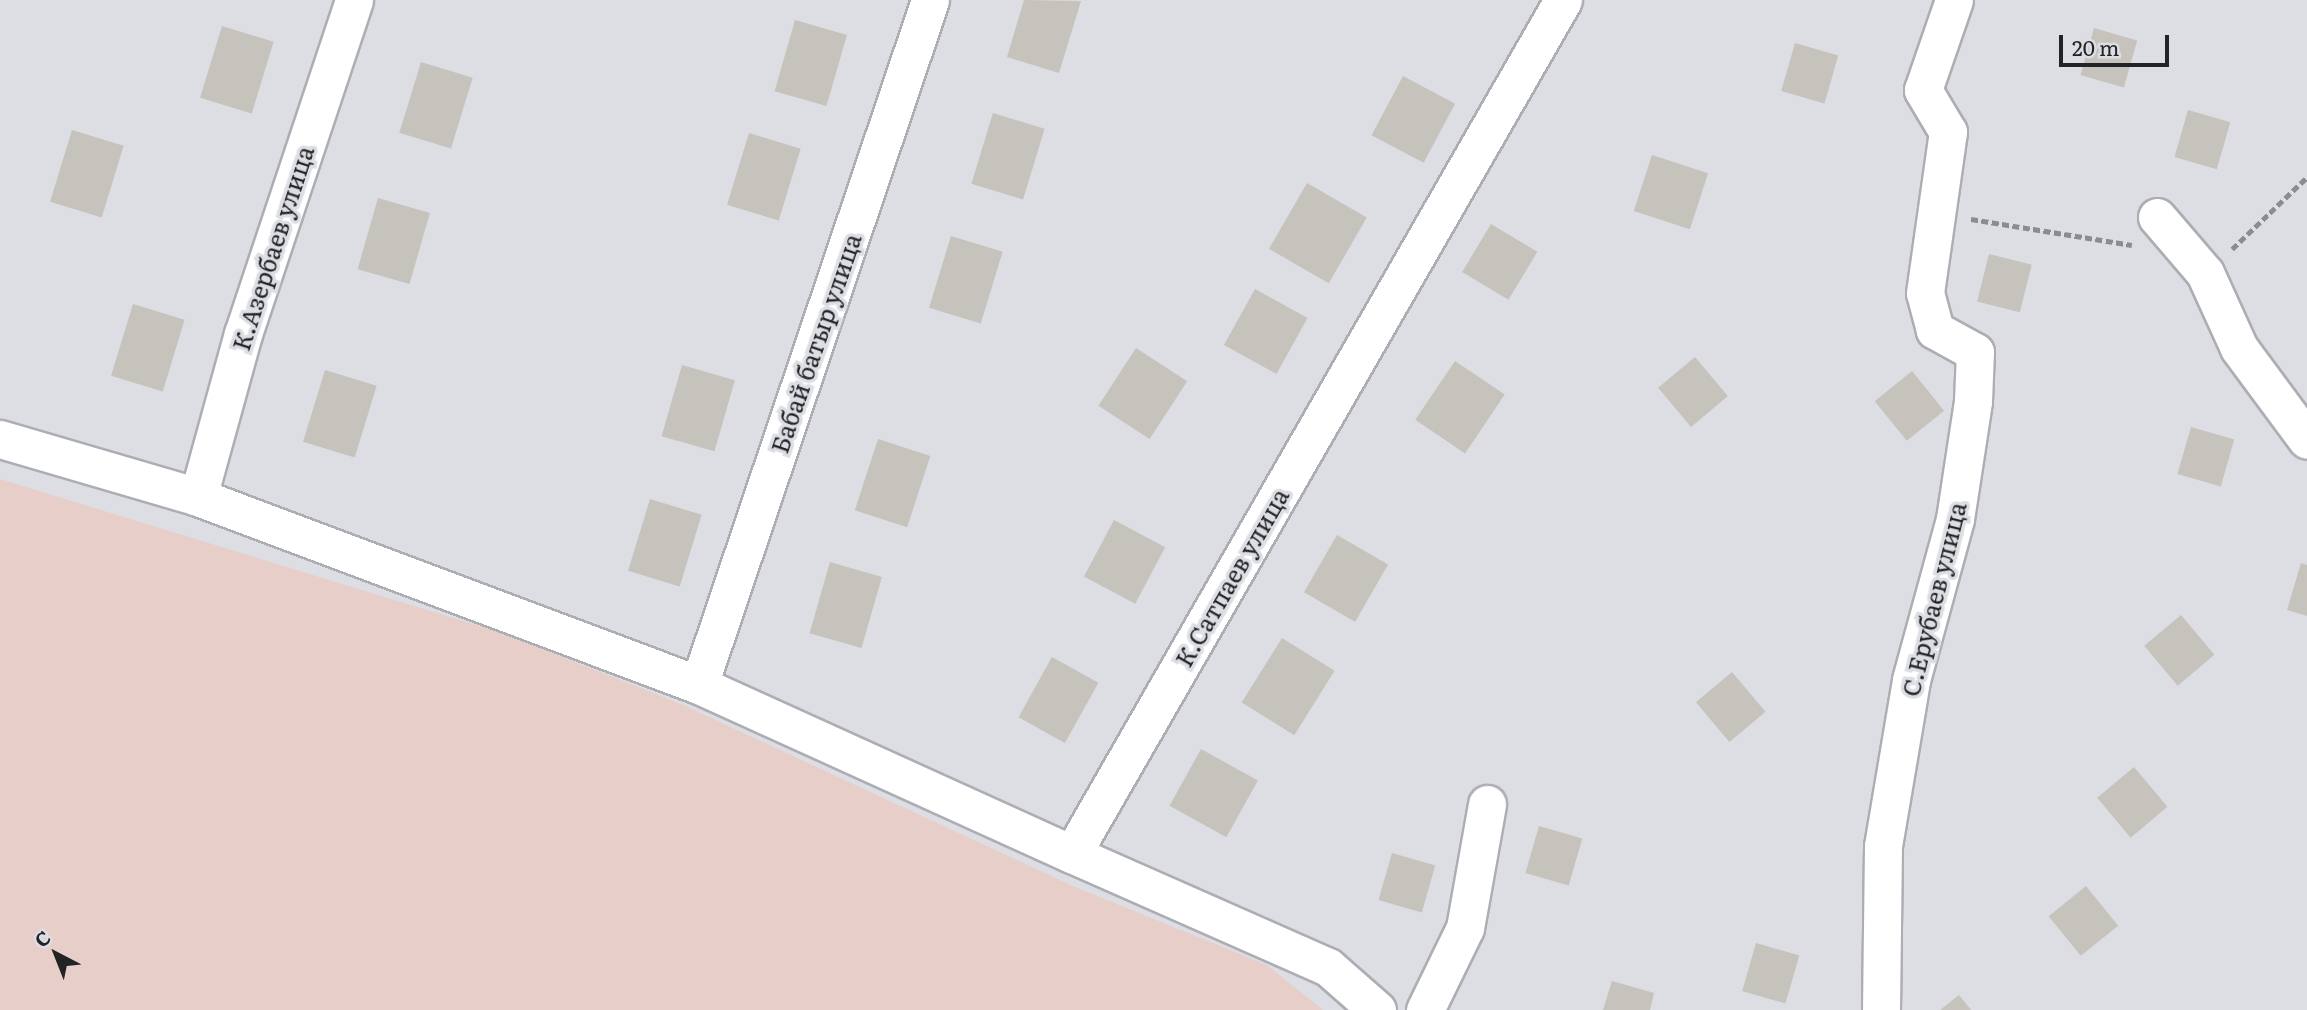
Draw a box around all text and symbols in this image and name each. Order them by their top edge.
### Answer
scale bar [2062,21,2172,65]
text: 20 m [2072,31,2119,62]
street label: К.Азербаев улица [225,142,319,354]
street label: Бабай батыр улица [764,229,866,457]
street label: К.Сатпаев улица [1168,483,1294,671]
street label: С.Ерубаев улица [1895,499,1971,699]
north arrow [21,919,91,989]
text: С [28,923,56,953]

